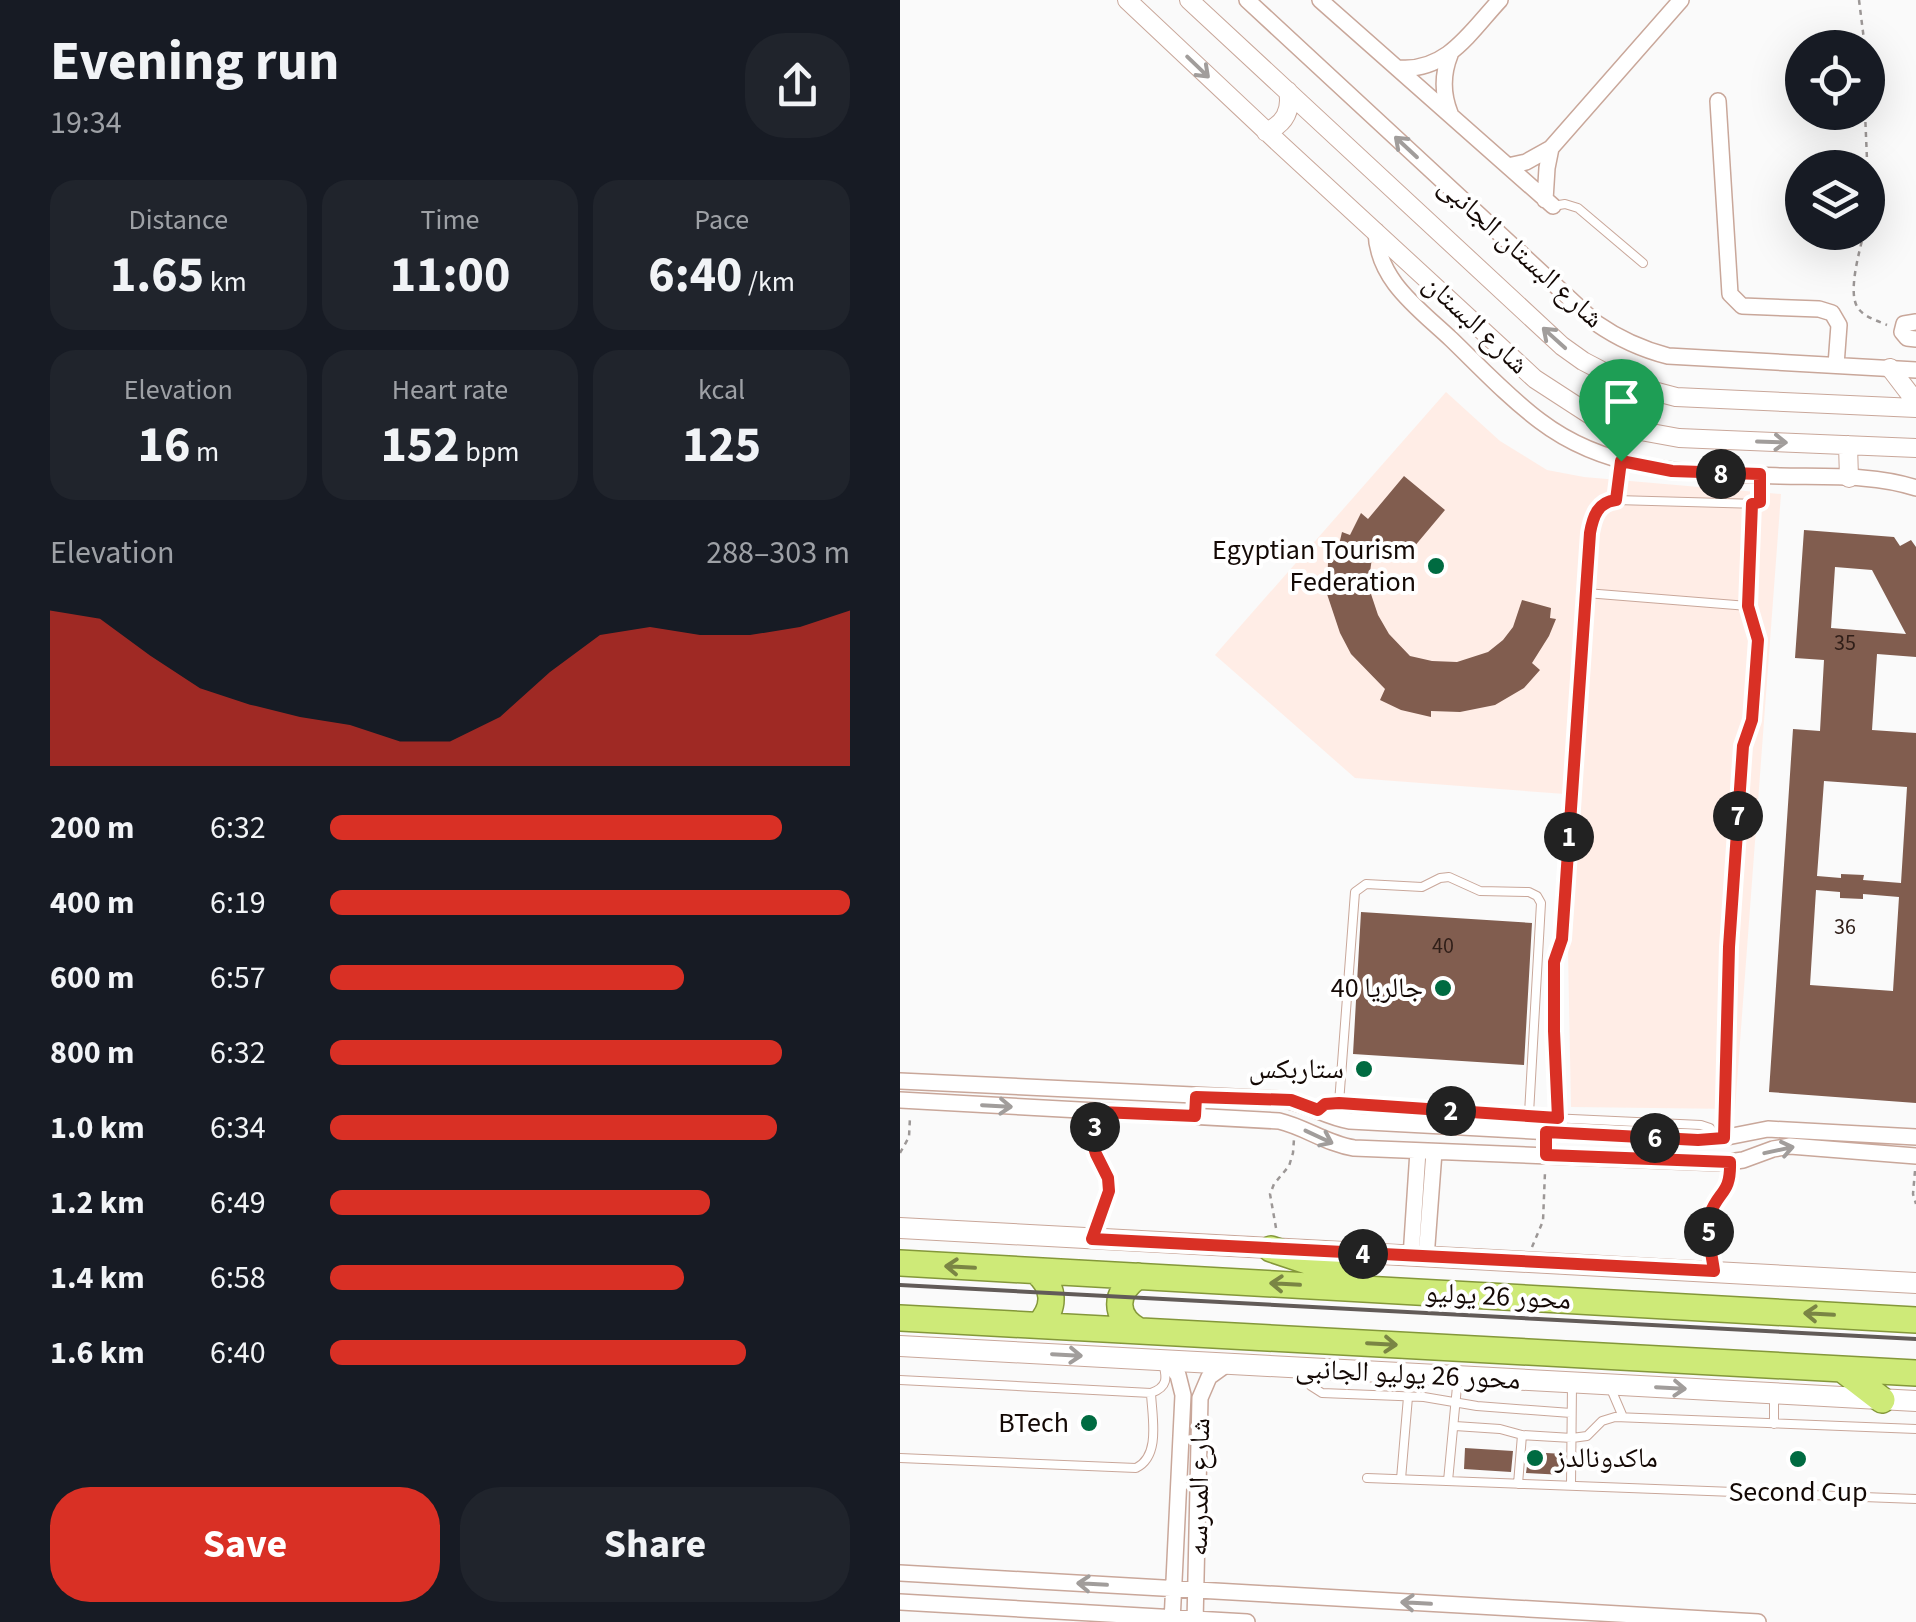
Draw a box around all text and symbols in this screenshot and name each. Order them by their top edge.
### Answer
text: Evening run [50,23,339,101]
map controls [1785,30,1885,250]
button: locate [1785,30,1885,130]
button: share [745,33,850,138]
one-way arrow [1186,55,1210,79]
text: 19:34 [50,100,122,146]
one-way arrow [1394,136,1419,159]
button: layers [1785,150,1885,250]
street label: شارع البستان الجانبى [1431,169,1611,335]
text: Distance [129,200,228,240]
text: Time [420,200,479,240]
text: Pace [694,200,749,240]
text: 1.65 [110,240,204,311]
text: 11:00 [390,240,510,311]
text: 6:40 [648,240,743,311]
text: km [204,262,247,302]
text: /km [743,262,795,302]
street label: شارع البستان [1416,267,1536,381]
one-way arrow [1542,327,1567,350]
pin [1579,359,1664,462]
text: Elevation [124,370,233,410]
text: Heart rate [392,370,508,410]
text: kcal [698,370,745,410]
icon: arrive [1594,374,1649,429]
text: 16 [138,410,190,481]
text: 152 [380,410,460,481]
text: 125 [682,410,761,481]
text: m [190,432,219,472]
text: bpm [460,432,520,472]
one-way arrow [1755,432,1787,451]
pin: 8 [1696,449,1746,499]
text: 8 [1714,454,1728,494]
text: Elevation [50,530,175,576]
text: 288–303 m [706,530,850,576]
place label: Egyptian Tourism Federation [1212,530,1416,602]
marker: Egyptian Tourism Federation [1425,555,1447,577]
house number: 35 [1834,627,1856,659]
pin: 7 [1713,791,1763,841]
text: 7 [1731,796,1745,836]
text: 200 m [50,805,135,851]
text: 6:32 [210,805,266,851]
pin: 1 [1544,812,1594,862]
text: 1 [1562,817,1576,857]
text: 400 m [50,880,135,926]
text: 6:19 [210,880,266,926]
house number: 36 [1834,911,1856,943]
house number: 40 [1432,930,1454,962]
text: 600 m [50,955,135,1001]
text: 6:57 [210,955,266,1001]
place label: جالريا 40 [1331,968,1423,1008]
marker: جالريا 40 [1432,977,1454,999]
text: 800 m [50,1030,135,1076]
text: 6:32 [210,1030,266,1076]
place label: ستاربكس [1249,1049,1344,1089]
marker: ستاربكس [1353,1058,1375,1080]
pin: 2 [1426,1086,1476,1136]
text: 2 [1444,1091,1458,1131]
one-way arrow [981,1097,1013,1116]
pin: 3 [1070,1102,1120,1152]
text: 1.0 km [50,1105,145,1151]
text: 6:34 [210,1105,266,1151]
text: 3 [1088,1107,1102,1147]
pin: 6 [1630,1113,1680,1163]
text: 6 [1648,1118,1662,1158]
one-way arrow [1303,1128,1333,1147]
one-way arrow [1762,1140,1794,1158]
text: 1.2 km [50,1180,145,1226]
text: 6:49 [210,1180,266,1226]
pin: 5 [1684,1207,1734,1257]
text: 5 [1702,1212,1716,1252]
pin: 4 [1338,1229,1388,1279]
text: 4 [1356,1234,1370,1274]
text: 1.4 km [50,1255,145,1301]
text: 6:58 [210,1255,266,1301]
one-way arrow [944,1257,977,1276]
street label: محور 26 يوليو [1424,1272,1572,1320]
one-way arrow [1269,1274,1301,1293]
one-way arrow [1803,1304,1835,1323]
text: 1.6 km [50,1330,145,1376]
text: 6:40 [210,1330,266,1376]
one-way arrow [1365,1335,1397,1354]
one-way arrow [1051,1346,1083,1365]
street label: محور 26 يوليو الجانبى [1294,1348,1522,1400]
one-way arrow [1655,1379,1687,1398]
place label: BTech [998,1403,1069,1443]
marker: BTech [1078,1412,1100,1434]
street label: شارع المدرسه [1178,1418,1220,1556]
place label: ماكدونالدز [1554,1438,1658,1478]
marker: ماكدونالدز [1524,1447,1546,1469]
marker: Second Cup [1787,1448,1809,1470]
place label: Second Cup [1728,1472,1868,1512]
button: Save [50,1487,440,1602]
button: Share [460,1487,850,1602]
one-way arrow [1076,1574,1108,1593]
one-way arrow [1401,1593,1433,1612]

